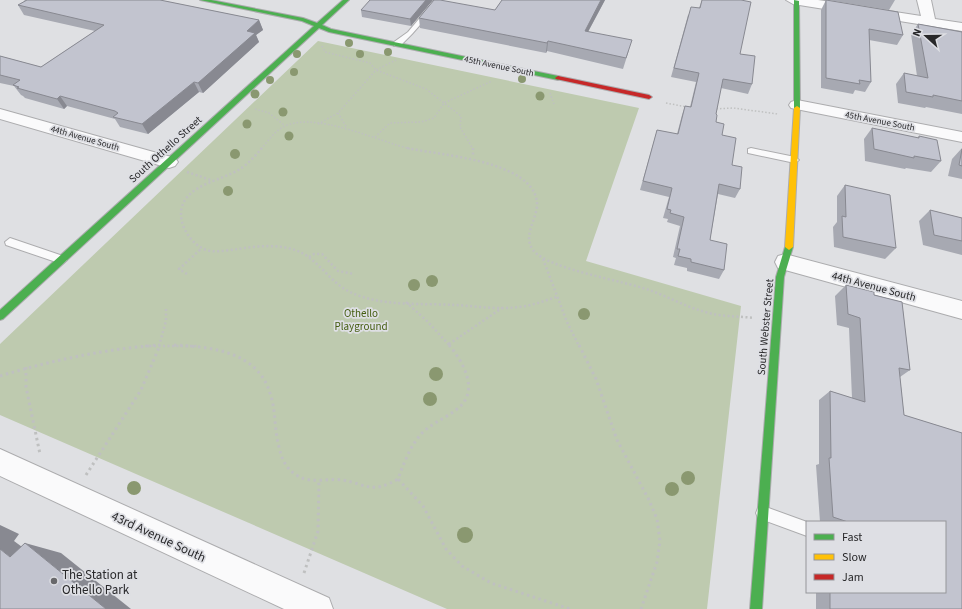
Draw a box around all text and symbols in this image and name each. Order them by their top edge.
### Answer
north arrow [906,16,946,56]
text: N [909,26,925,39]
street label: 45th Avenue South [463,53,535,80]
street label: 45th Avenue South [844,108,916,135]
street label: South Othello Street [126,112,205,186]
street label: 44th Avenue South [49,122,121,155]
street label: 44th Avenue South [830,268,918,305]
street label: South Webster Street [754,278,777,376]
park label: Othello Playground [334,306,388,334]
street label: 43rd Avenue South [108,507,209,567]
legend [806,521,946,593]
text: Fast [842,529,862,546]
text: Slow [842,549,867,566]
place label: The Station at Othello Park [62,566,138,599]
text: Jam [842,569,864,586]
marker: The Station at Othello Park [49,576,59,586]

